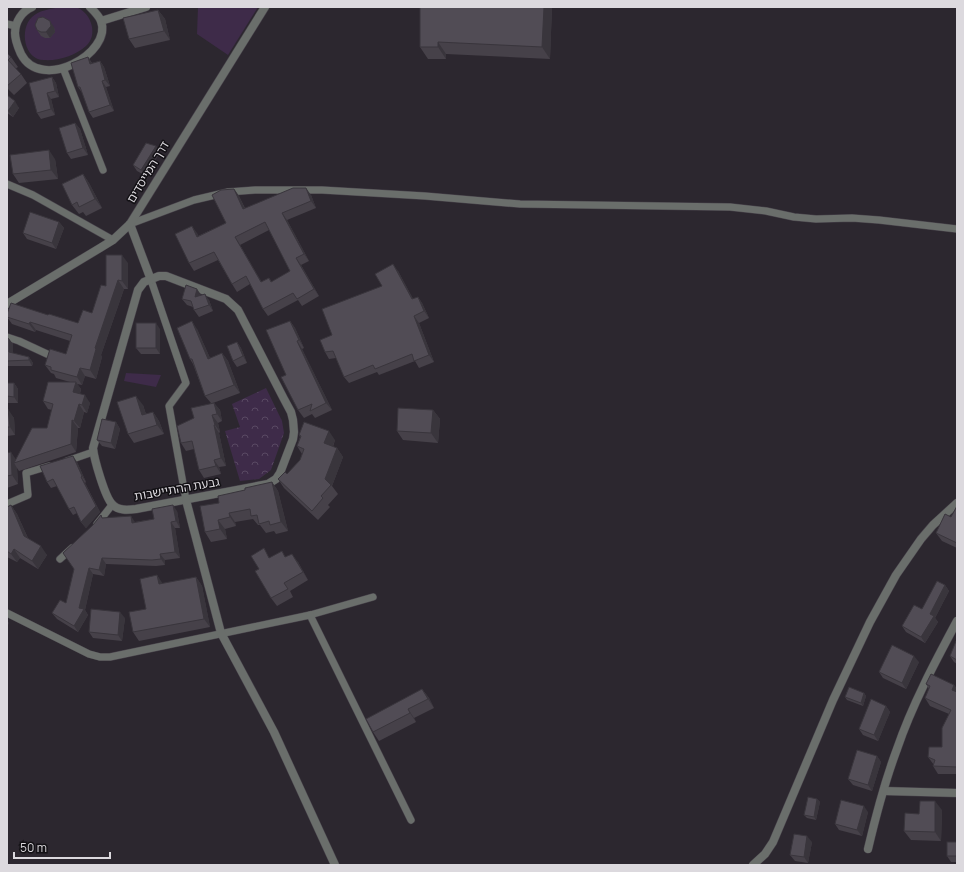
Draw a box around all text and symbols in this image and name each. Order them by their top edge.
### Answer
street label: דרך המייסדים [122,137,173,206]
street label: גבעת ההתיישבות [133,473,221,504]
scale bar [14,834,110,860]
text: 50 m [20,839,47,856]

